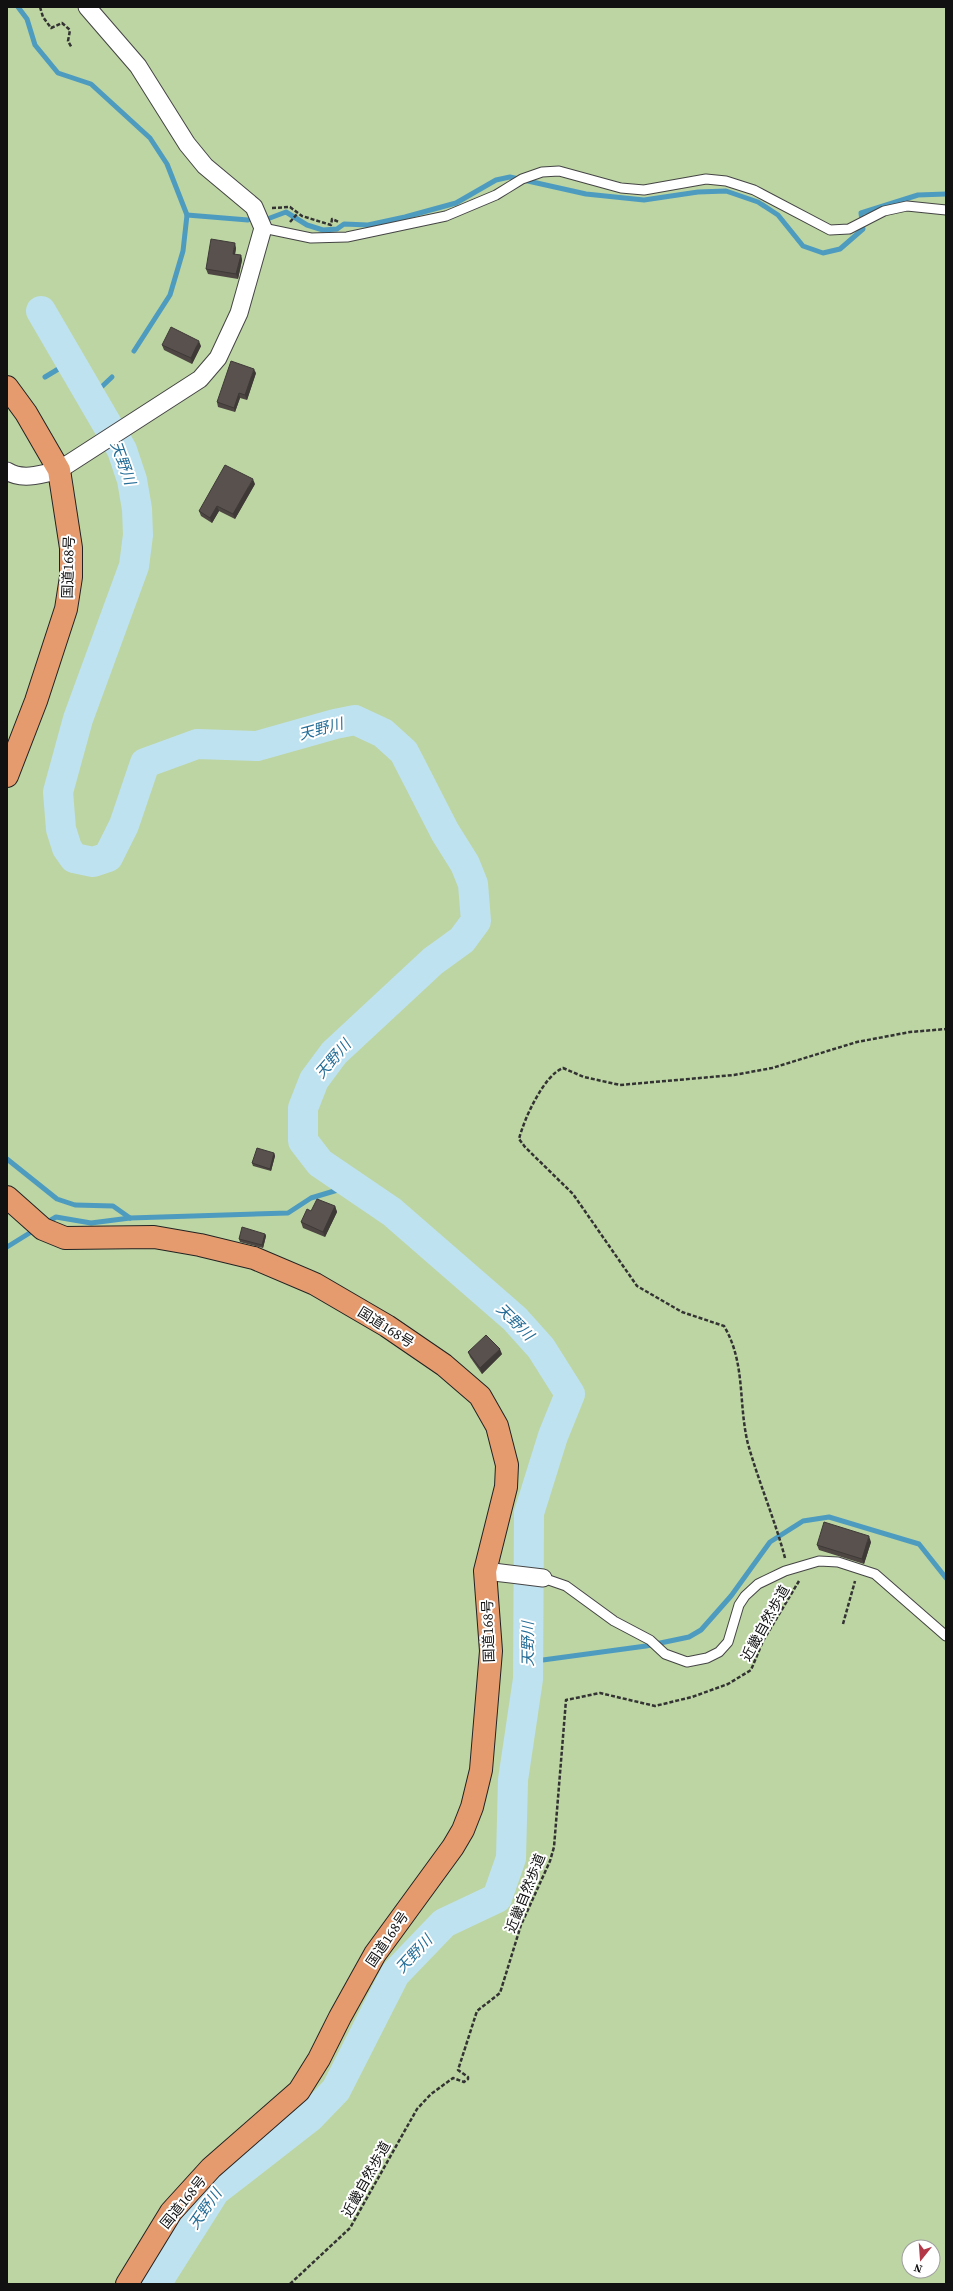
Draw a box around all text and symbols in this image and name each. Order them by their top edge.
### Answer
water label: 天野川 [106,438,142,489]
street label: 国道168号 [57,535,79,599]
water label: 天野川 [296,712,347,744]
water label: 天野川 [310,1033,357,1083]
water label: 天野川 [492,1298,540,1346]
street label: 国道168号 [354,1302,418,1352]
street label: 近畿自然歩道 [736,1581,794,1665]
street label: 国道168号 [477,1599,499,1663]
water label: 天野川 [517,1620,538,1667]
street label: 近畿自然歩道 [500,1850,550,1936]
street label: 国道168号 [361,1907,413,1971]
water label: 天野川 [391,1929,438,1977]
street label: 近畿自然歩道 [337,2137,395,2221]
street label: 国道168号 [155,2171,211,2233]
water label: 天野川 [183,2183,227,2233]
north arrow [901,2239,941,2279]
text: N [912,2260,924,2276]

